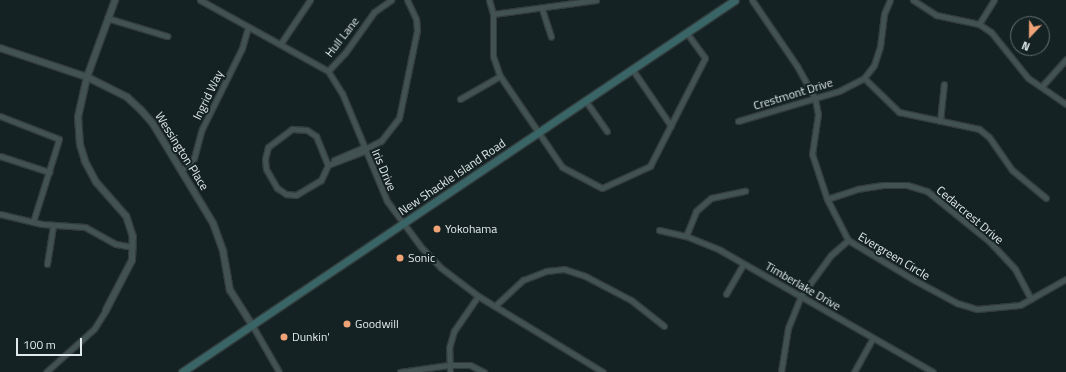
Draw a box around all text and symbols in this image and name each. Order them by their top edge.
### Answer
street label: Hull Lane [322,14,362,60]
north arrow [1010,16,1050,56]
text: N [1019,37,1032,55]
street label: Ingrid Way [190,68,226,122]
street label: Crestmont Drive [752,75,834,113]
street label: Wessington Place [152,109,212,193]
street label: New Shackle Island Road [396,136,508,218]
street label: Iris Drive [369,147,399,193]
street label: Cedarcrest Drive [934,183,1006,247]
place label: Yokohama [445,222,497,236]
marker: Yokohama [432,224,442,234]
street label: Evergreen Circle [856,229,932,283]
place label: Sonic [408,251,435,265]
marker: Sonic [395,253,405,263]
street label: Timberlake Drive [763,259,843,313]
place label: Goodwill [355,317,399,331]
marker: Goodwill [342,319,352,329]
scale bar [18,330,84,356]
place label: Dunkin' [292,330,330,344]
marker: Dunkin' [279,332,289,342]
text: 100 m [23,335,56,354]

